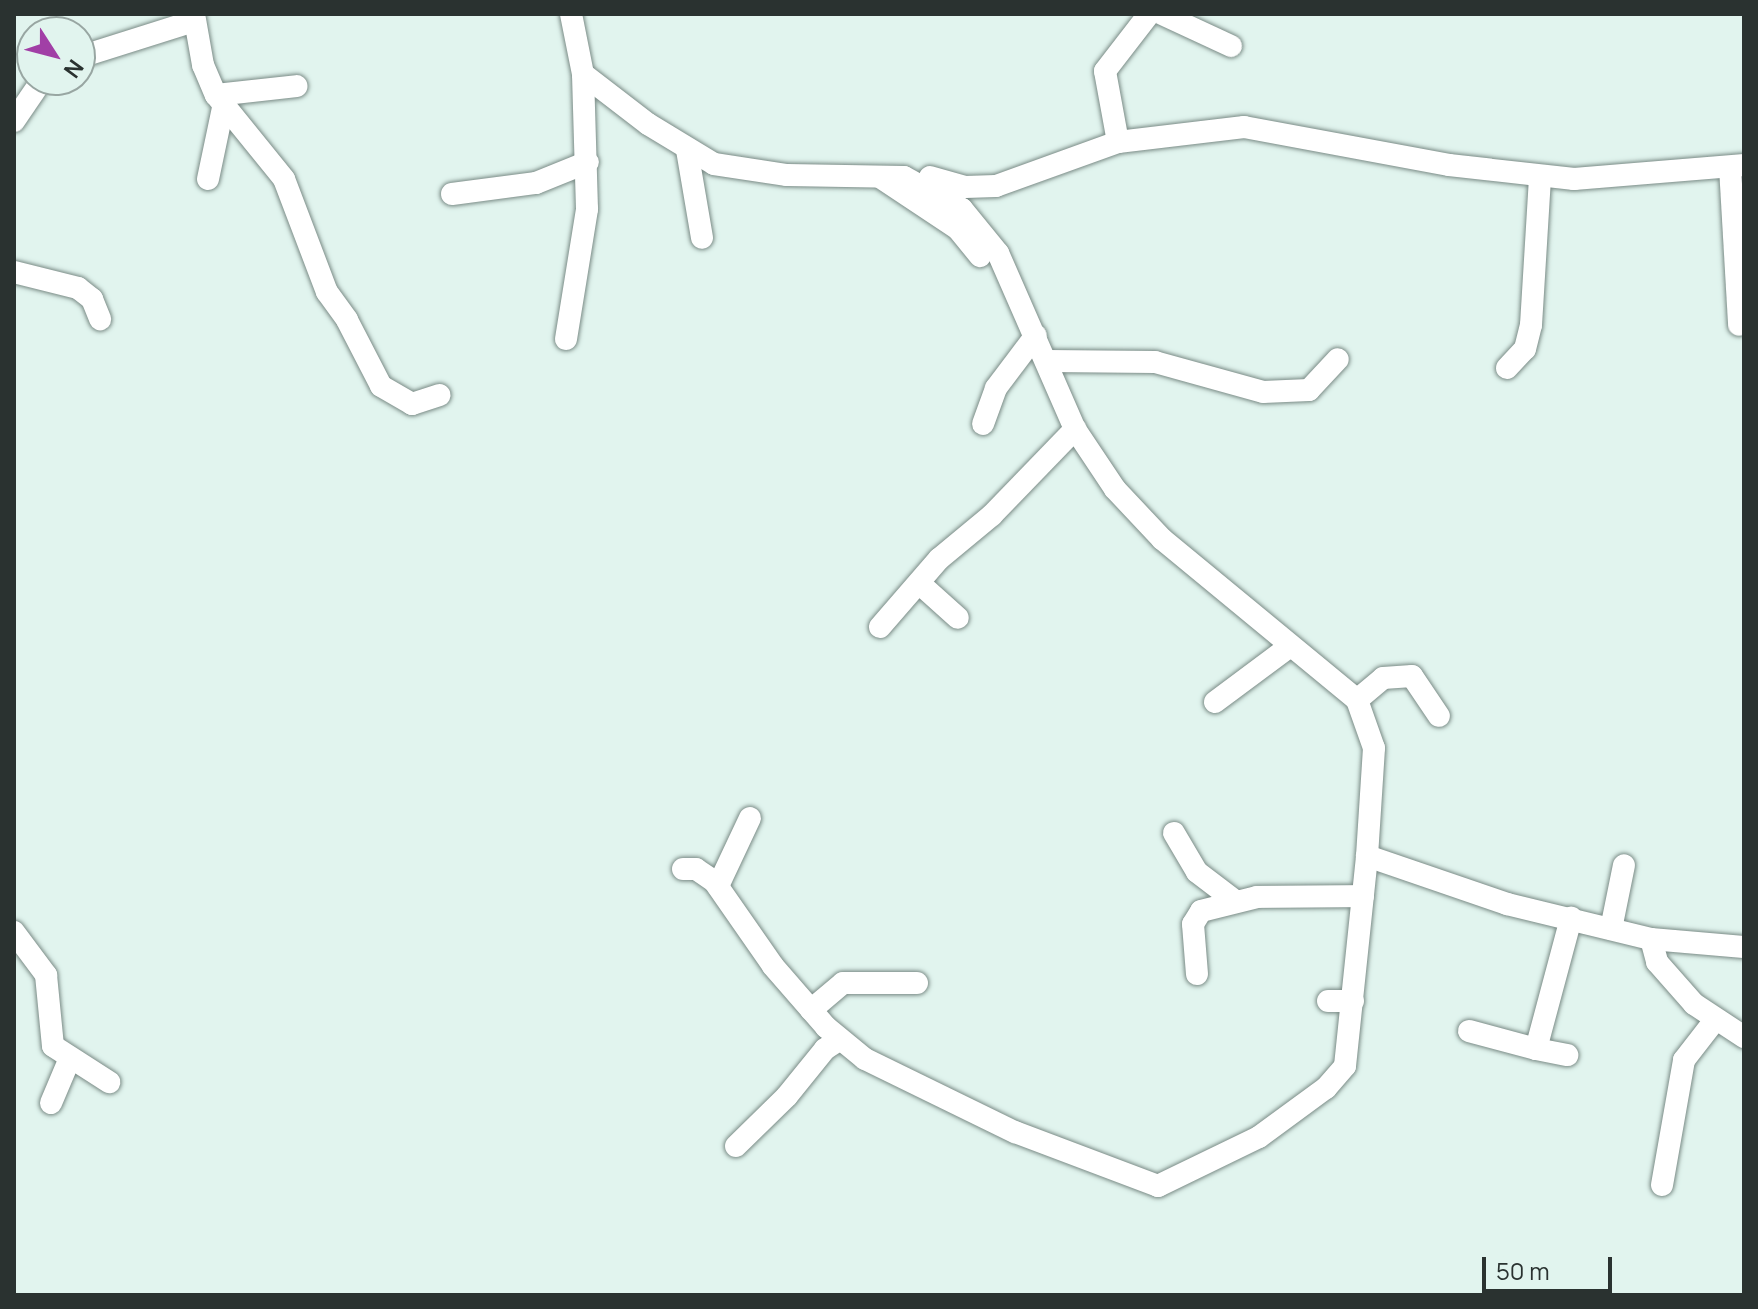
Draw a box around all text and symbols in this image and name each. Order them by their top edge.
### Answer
north arrow [16,16,96,96]
text: N [57,54,91,84]
scale bar [1486,1241,1616,1291]
text: 50 m [1496,1254,1550,1287]

